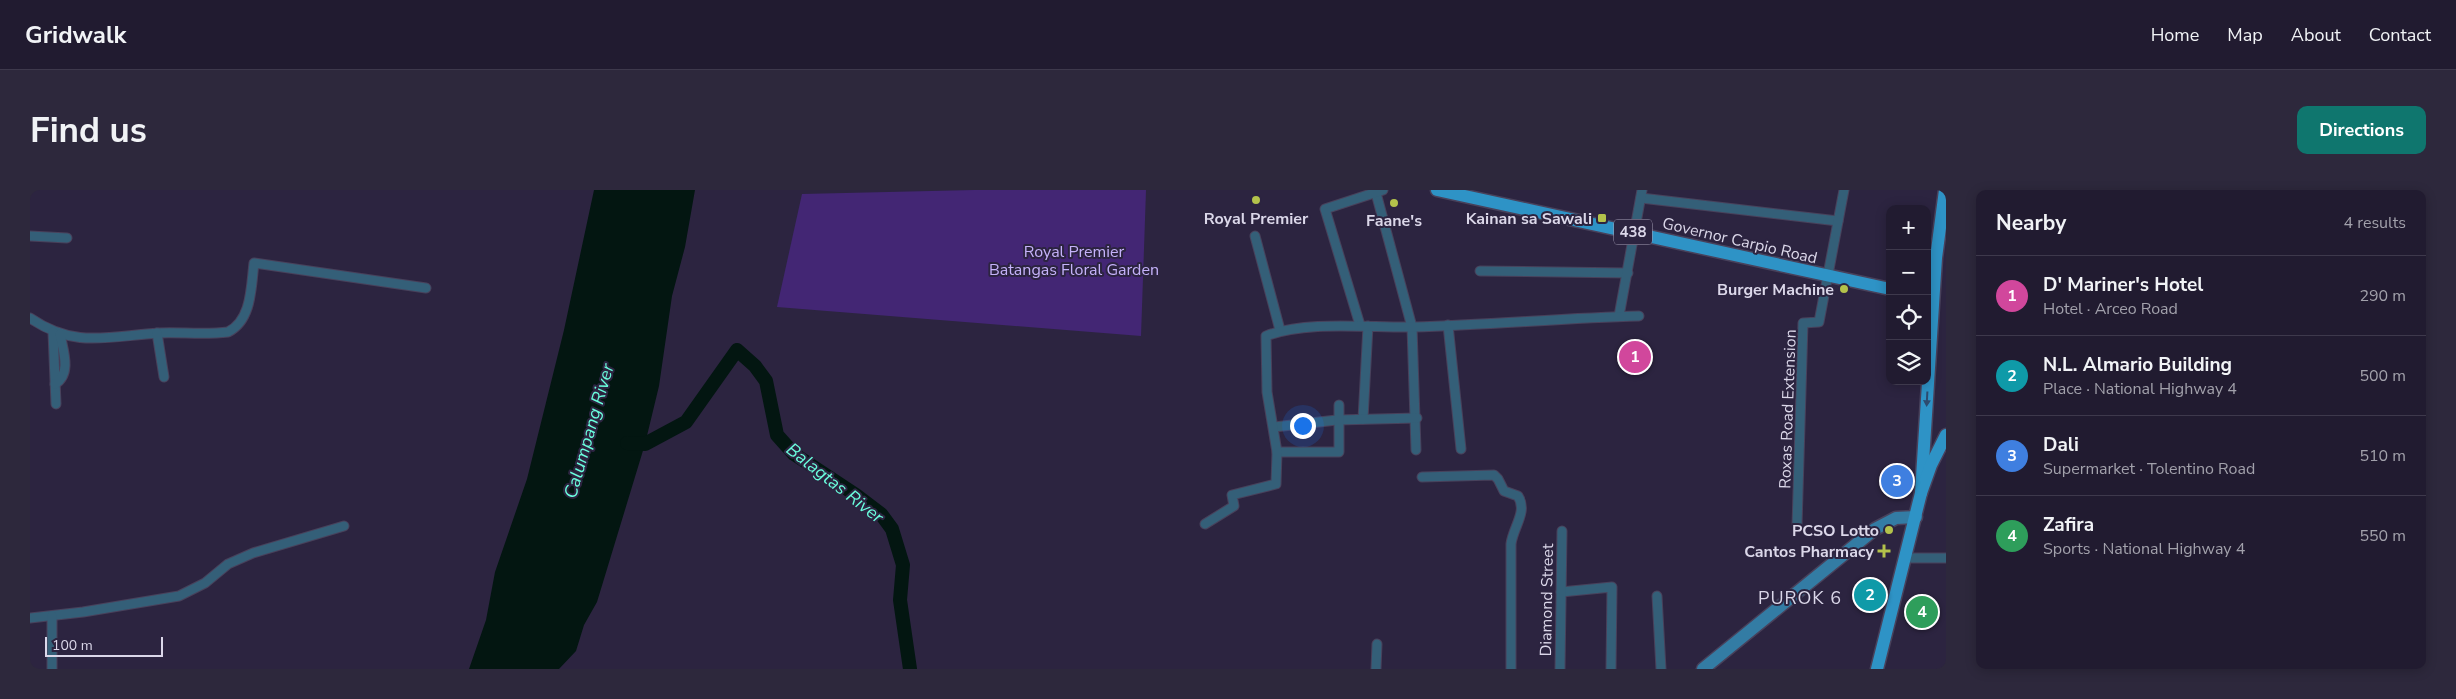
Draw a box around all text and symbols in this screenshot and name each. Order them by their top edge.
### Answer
text: Gridwalk [25,19,126,51]
text: Home [2151,23,2199,47]
text: Map [2227,23,2263,47]
text: About [2291,23,2341,47]
text: Contact [2369,23,2431,47]
button: Directions [2297,106,2426,154]
text: Find us [30,107,147,154]
marker: Royal Premier [1250,194,1262,206]
marker: Faane's [1388,197,1400,209]
map controls [1886,205,1931,385]
button: + [1886,205,1931,250]
place label: Royal Premier [1204,208,1309,230]
place label: Kainan sa Sawali [1466,208,1592,230]
text: Nearby [1996,209,2066,237]
place label: Faane's [1366,210,1422,232]
marker: Kainan sa Sawali [1596,212,1608,224]
street label: Governor Carpio Road [1660,212,1820,270]
text: 4 results [2344,212,2406,234]
road number: 438 [1614,220,1652,244]
park label: Royal Premier Batangas Floral Garden [989,241,1159,281]
button: − [1886,250,1931,295]
text: D' Mariner's Hotel [2043,272,2203,298]
place label: Burger Machine [1717,279,1834,301]
marker: Burger Machine [1838,283,1850,295]
text: 1 [2007,285,2017,307]
text: 290 m [2359,285,2406,307]
button: locate [1886,295,1931,340]
text: Hotel · Arceo Road [2043,298,2178,320]
street label: Roxas Road Extension [1774,329,1802,489]
pin: 1 [1619,338,1651,376]
button: layers [1886,340,1931,385]
text: N.L. Almario Building [2043,352,2232,378]
water label: Calumpang River [558,360,620,501]
text: 2 [2007,365,2017,387]
text: 500 m [2359,365,2406,387]
text: Place · National Highway 4 [2043,378,2237,400]
one-way arrow [1923,392,1931,408]
your location [1290,413,1316,439]
text: Dali [2043,432,2079,458]
water label: Balagtas River [781,437,889,529]
text: 3 [2007,445,2017,467]
text: 510 m [2359,445,2406,467]
text: Supermarket · Tolentino Road [2043,458,2255,480]
pin: 3 [1881,462,1913,500]
text: Zafira [2043,512,2094,538]
place label: PCSO Lotto [1792,520,1879,542]
marker: PCSO Lotto [1883,524,1895,536]
text: 4 [2007,525,2017,547]
text: 550 m [2359,525,2406,547]
text: Sports · National Highway 4 [2043,538,2245,560]
place label: Cantos Pharmacy [1744,541,1875,563]
street label: Diamond Street [1535,543,1559,657]
marker: Cantos Pharmacy [1878,545,1890,557]
pin: 2 [1854,576,1886,614]
district label: PUROK 6 [1758,586,1842,610]
pin: 4 [1906,593,1938,631]
scale bar [45,634,162,657]
text: 100 m [52,636,93,655]

